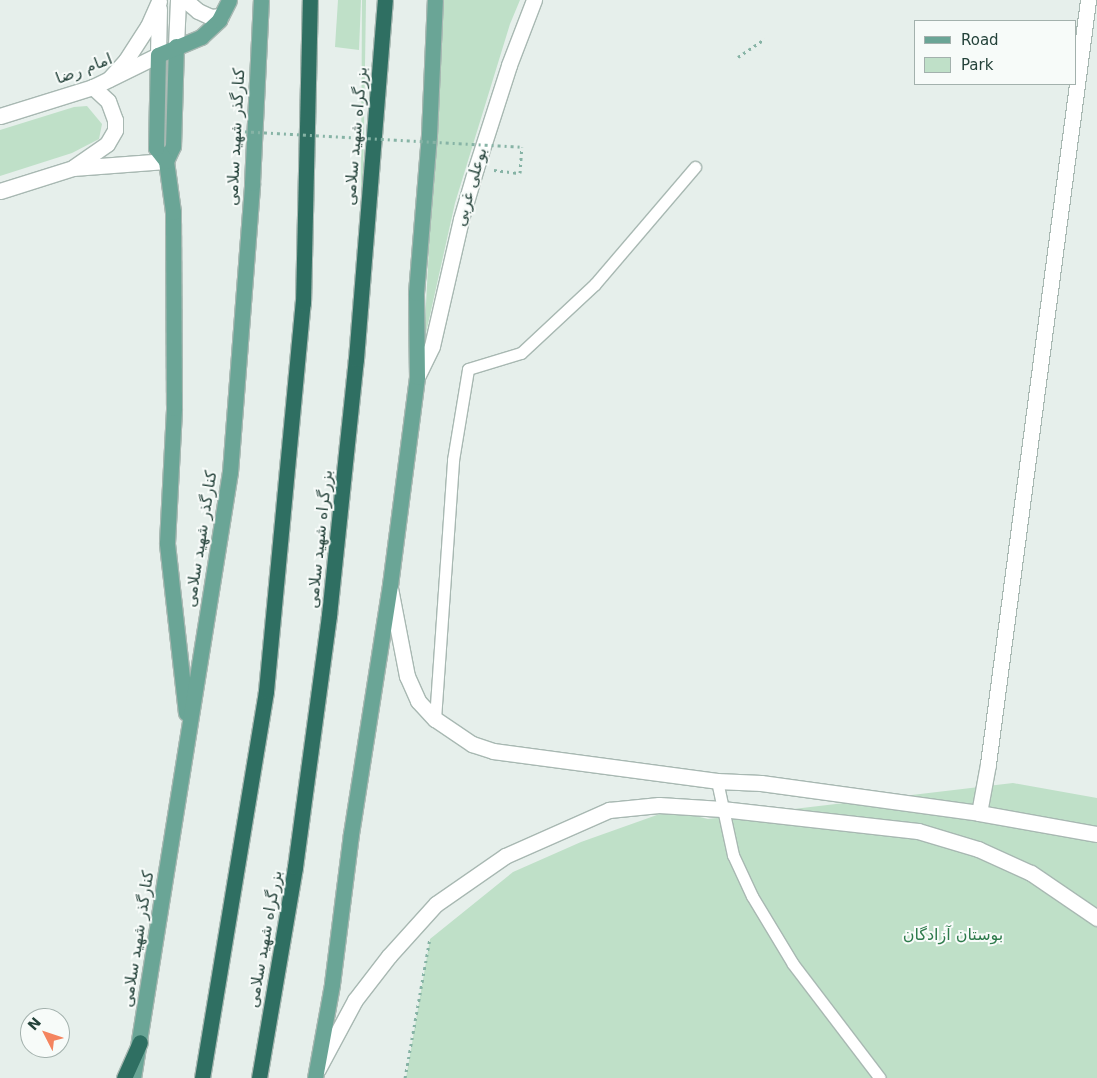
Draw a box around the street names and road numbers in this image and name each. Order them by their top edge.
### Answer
street label: امام رضا [53,49,115,89]
street label: بزرگراه شهید سلامی [340,66,372,206]
street label: کنارگذر شهید سلامی [223,68,249,206]
street label: بوعلی غربی [451,145,491,229]
street label: کنارگذر شهید سلامی [181,469,221,609]
street label: بزرگراه شهید سلامی [303,469,337,609]
street label: کنارگذر شهید سلامی [118,869,158,1009]
street label: بزرگراه شهید سلامی [243,869,287,1009]

